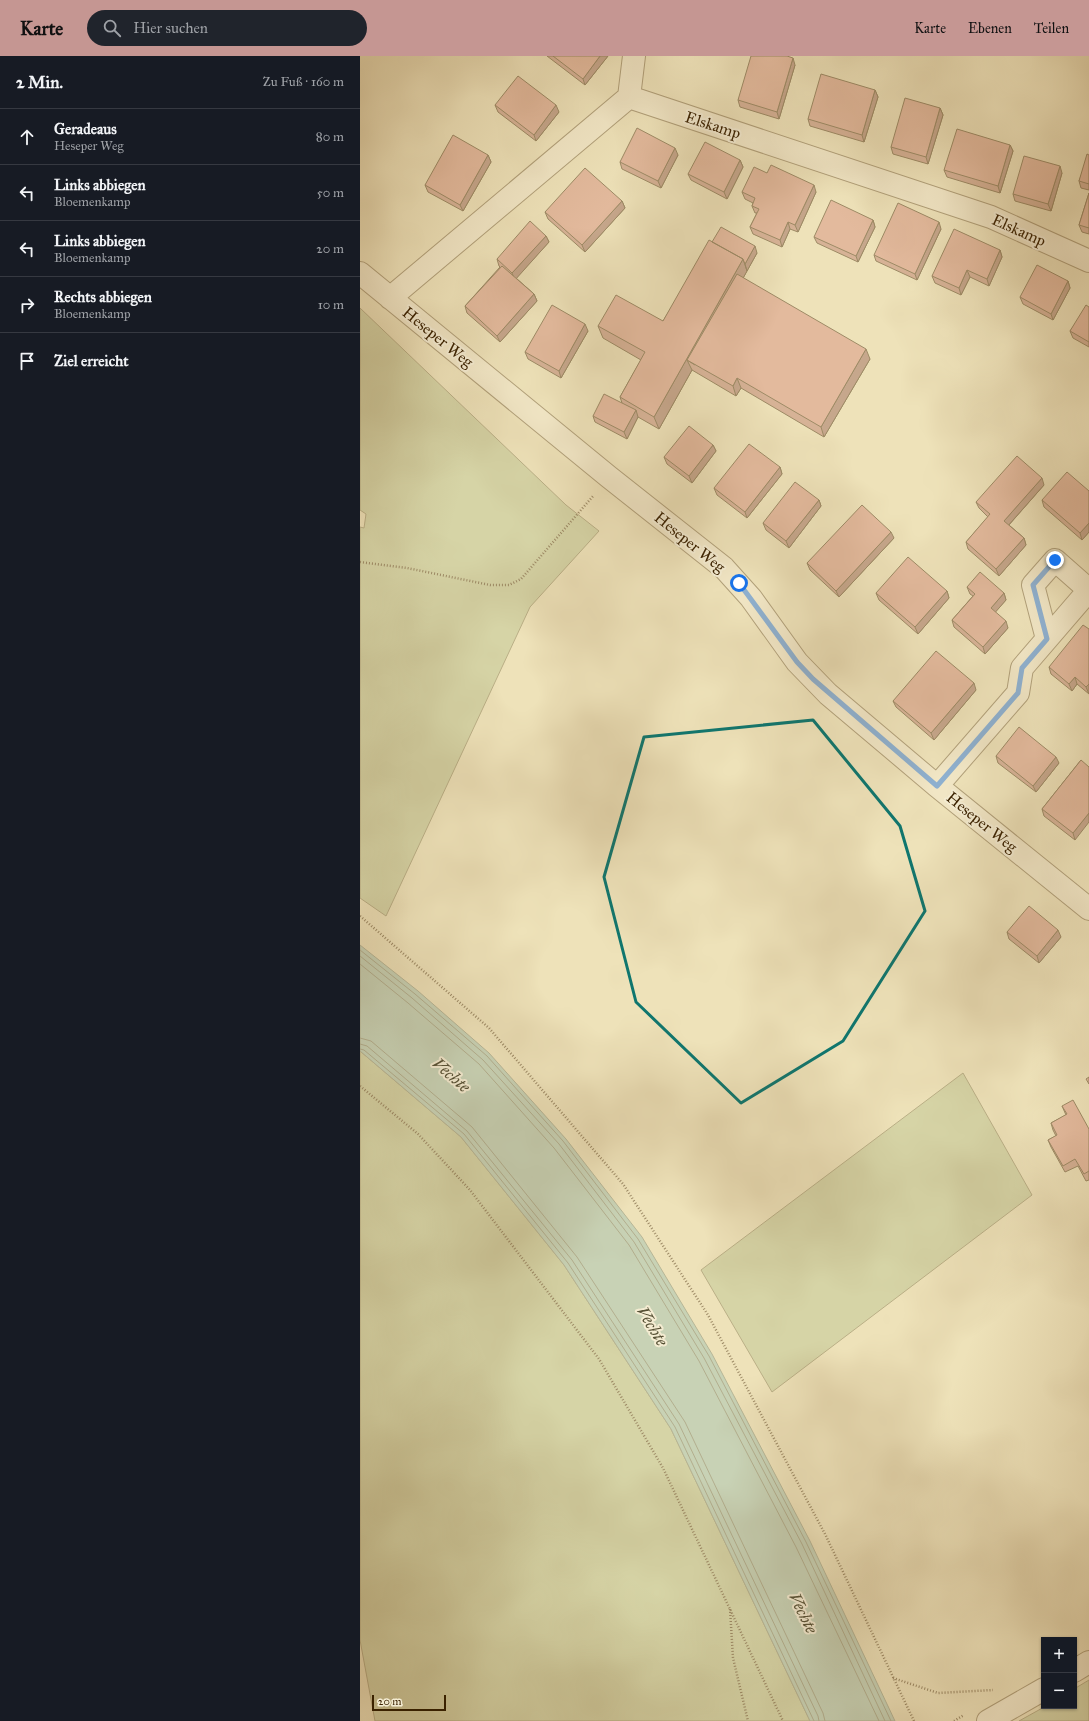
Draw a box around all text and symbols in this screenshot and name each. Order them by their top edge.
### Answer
search box [87,10,367,46]
text: Karte [20,17,63,40]
icon: search [101,17,123,39]
text: Hier suchen [133,19,208,37]
text: Karte [914,20,946,37]
text: Ebenen [968,20,1012,37]
text: Teilen [1034,20,1069,37]
text: 2 Min. [16,72,63,93]
text: Zu Fuß · 160 m [263,74,344,90]
street label: Elskamp [683,107,743,143]
text: Geradeaus [54,120,117,138]
icon: ahead [16,126,38,148]
text: 80 m [316,129,344,145]
text: Heseper Weg [54,138,124,154]
text: Links abbiegen [54,176,146,194]
icon: left [16,182,38,204]
text: 50 m [317,185,344,201]
text: Bloemenkamp [54,194,130,210]
street label: Elskamp [989,210,1049,250]
text: Links abbiegen [54,232,146,250]
icon: left [16,238,38,260]
text: 20 m [316,241,344,257]
text: Bloemenkamp [54,250,130,266]
text: Rechts abbiegen [54,288,152,306]
icon: right [16,294,38,316]
text: 10 m [318,297,344,313]
street label: Heseper Weg [398,303,478,372]
text: Bloemenkamp [54,306,130,322]
icon: arrive [16,350,38,372]
text: Ziel erreicht [54,352,129,370]
street label: Heseper Weg [650,508,730,577]
route end [1046,551,1064,569]
route start [730,574,748,592]
street label: Heseper Weg [942,788,1022,857]
water label: Vechte [428,1053,475,1098]
water label: Vechte [632,1302,672,1350]
water label: Vechte [784,1589,822,1638]
map controls [1041,1637,1077,1709]
button: + [1041,1637,1077,1673]
button: − [1041,1673,1077,1709]
scale bar [372,1693,446,1712]
text: 20 m [378,1695,401,1708]

